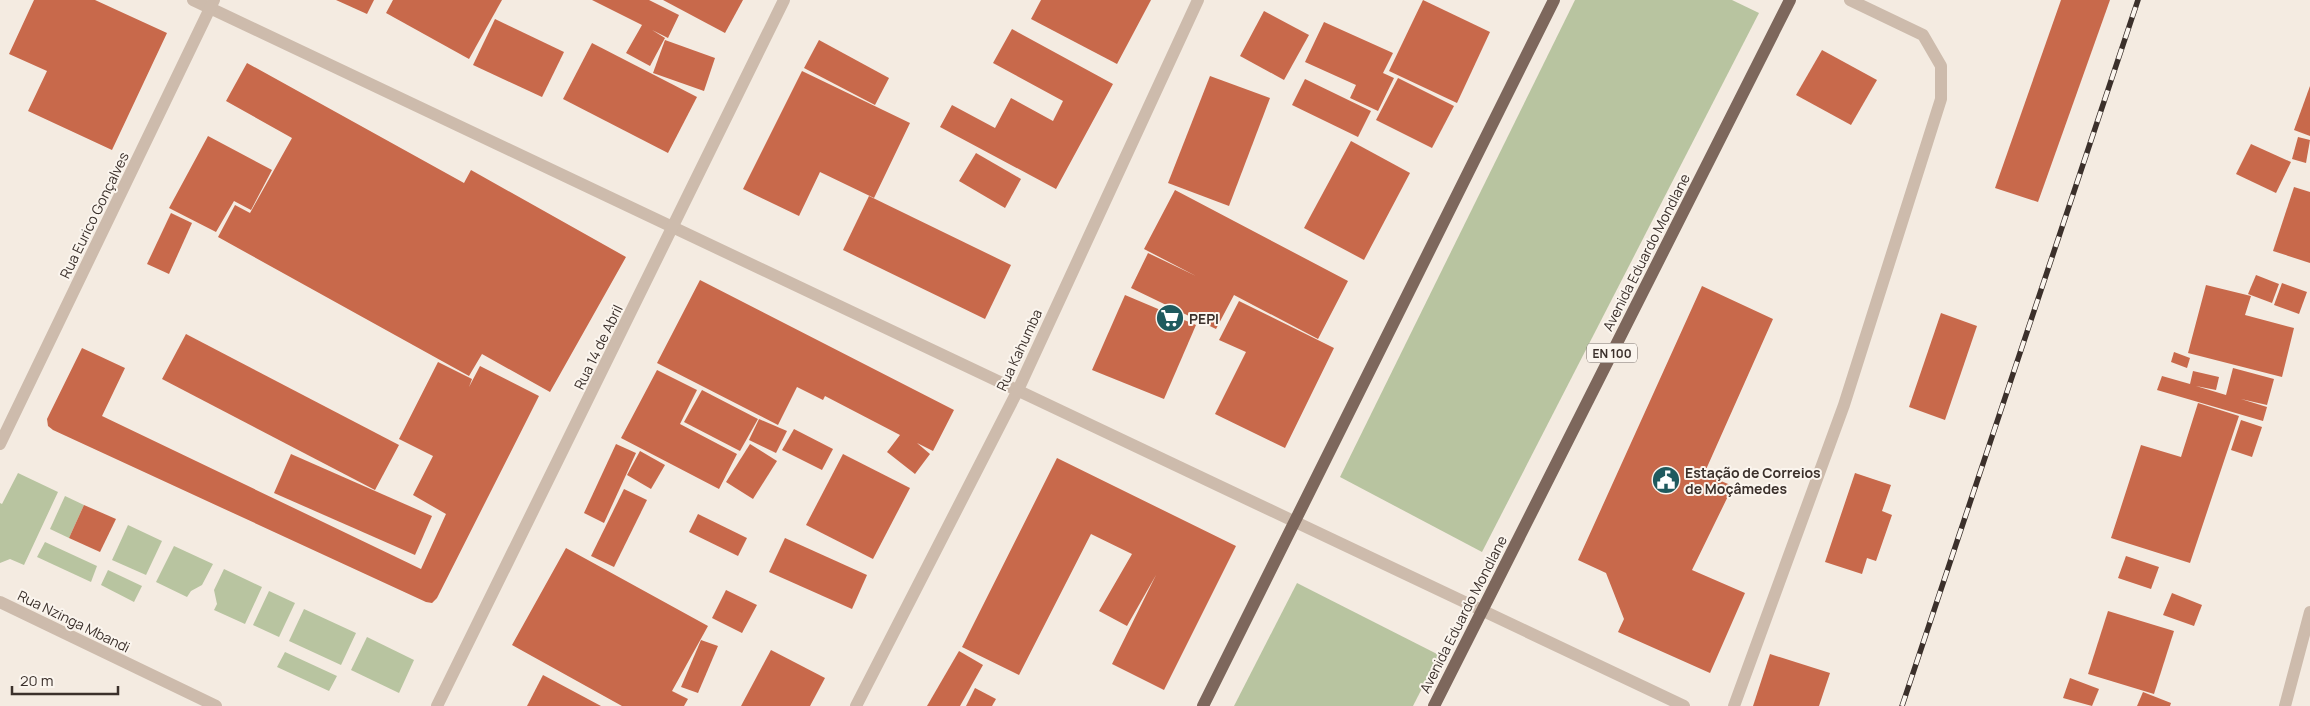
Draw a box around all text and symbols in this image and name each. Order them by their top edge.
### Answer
street label: Rua Eurico Gonçalves [55,149,133,281]
street label: Avenida Eduardo Mondlane [1598,170,1694,334]
street label: Rua 14 de Abril [569,301,627,393]
supermarket icon: PEPI [1155,303,1185,333]
street label: Rua Kahumba [992,306,1046,394]
place label: PEPI [1189,309,1219,328]
road number: EN 100 [1587,343,1637,362]
place label: Estação de Correios de Moçâmedes [1685,463,1821,498]
public building icon: Estação de Correios de Moçâmedes [1651,465,1681,495]
street label: Avenida Eduardo Mondlane [1415,532,1511,696]
street label: Rua Nzinga Mbandi [15,586,133,656]
scale bar [12,664,119,696]
text: 20 m [20,670,53,691]

